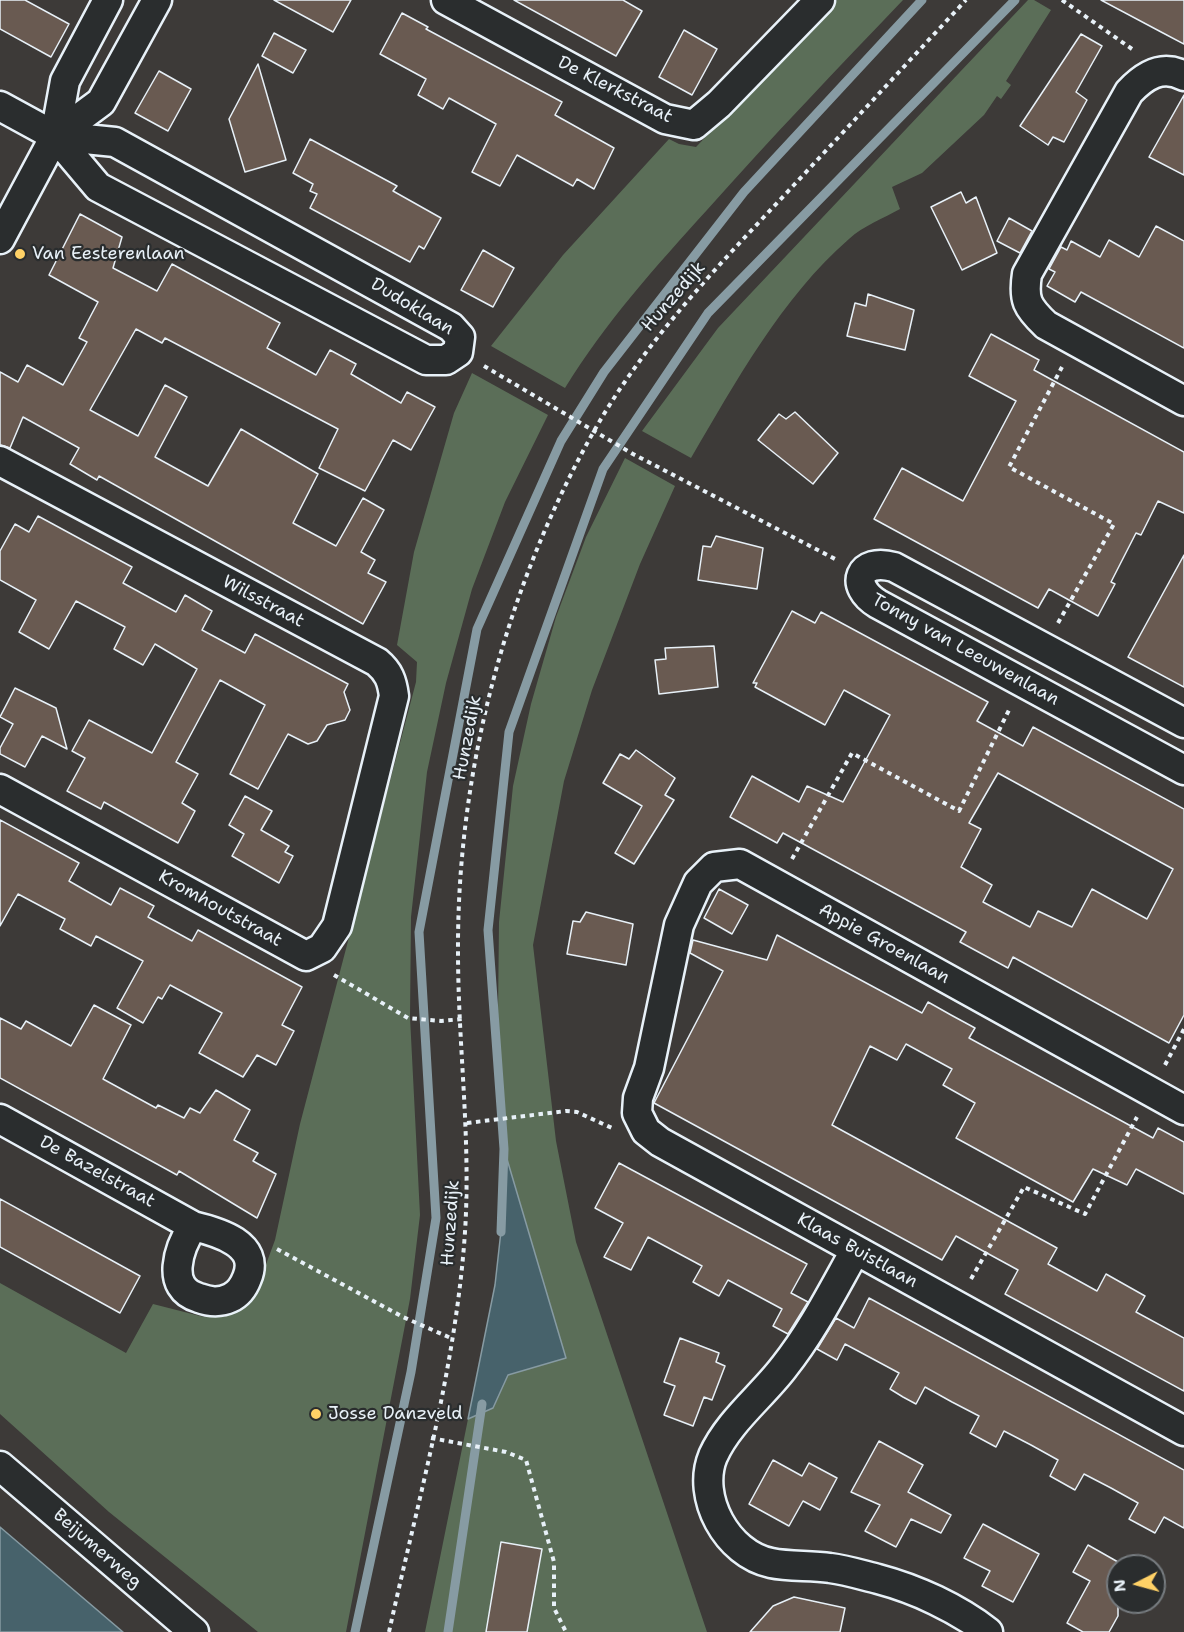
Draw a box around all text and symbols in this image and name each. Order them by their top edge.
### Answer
street label: De Klerkstraat [554,52,676,128]
place label: Van Eesterenlaan [32,243,185,265]
marker: Van Eesterenlaan [13,247,27,261]
street label: Hunzedijk [638,257,710,337]
street label: Dudoklaan [367,274,457,340]
street label: Wilsstraat [218,571,308,633]
street label: Tonny van Leeuwenlaan [867,589,1063,711]
street label: Hunzedijk [449,694,487,782]
street label: Kromhoutstraat [154,866,286,952]
street label: Appie Groenlaan [815,899,953,989]
street label: De Bazelstraat [35,1131,159,1213]
street label: Hunzedijk [437,1179,465,1267]
street label: Klaas Buistlaan [793,1209,921,1293]
place label: Josse Danzveld [328,1403,463,1425]
marker: Josse Danzveld [309,1407,323,1421]
street label: Beijumerweg [48,1505,146,1593]
north arrow [1106,1554,1166,1614]
text: N [1108,1578,1131,1593]

